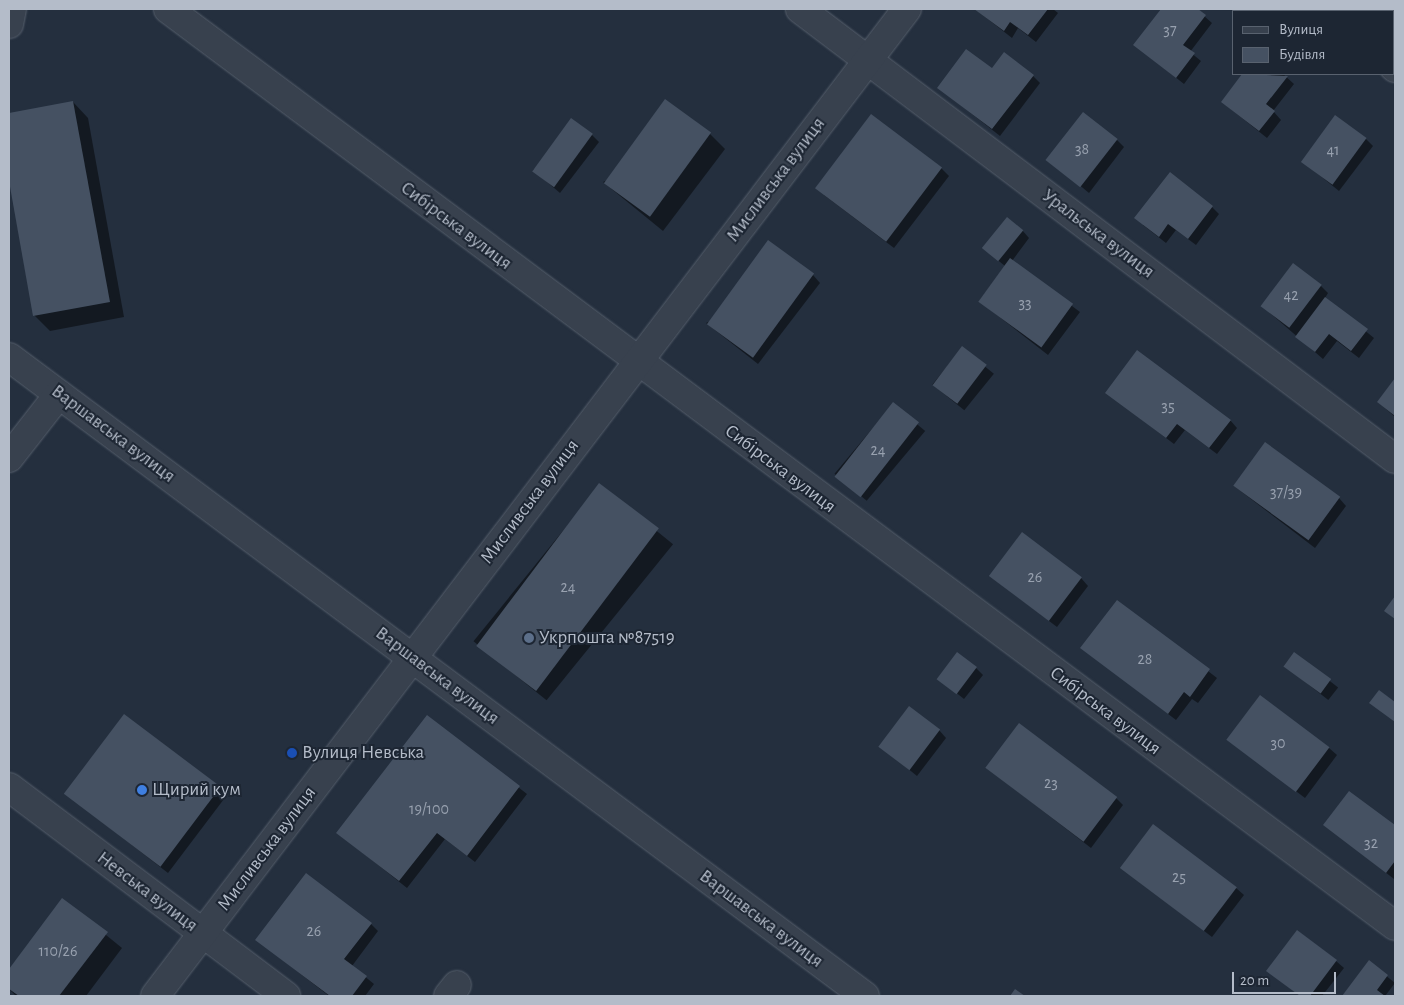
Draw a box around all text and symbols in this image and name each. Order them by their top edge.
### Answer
legend [1232,10,1394,75]
house number: 37 [1163,20,1177,40]
text: Вулиця [1279,22,1323,37]
text: Будівля [1279,47,1325,62]
street label: Мисливська вулиця [722,113,830,247]
house number: 38 [1075,139,1089,159]
house number: 41 [1326,140,1340,160]
street label: Сибірська вулиця [396,177,516,275]
street label: Уральська вулиця [1037,184,1159,284]
house number: 42 [1284,285,1298,305]
house number: 33 [1018,293,1032,313]
street label: Варшавська вулиця [47,380,179,488]
house number: 35 [1161,396,1175,416]
street label: Сибірська вулиця [720,420,840,518]
street label: Мисливська вулиця [476,435,584,569]
house number: 24 [871,440,885,460]
house number: 37/39 [1270,482,1302,502]
house number: 26 [1028,567,1042,587]
house number: 24 [561,577,575,597]
street label: Варшавська вулиця [371,622,503,730]
place label: Укрпошта №87519 [539,627,675,649]
marker: Укрпошта №87519 [523,632,535,644]
house number: 28 [1138,649,1152,669]
street label: Сибірська вулиця [1045,662,1165,760]
house number: 30 [1270,733,1286,753]
place label: Вулиця Невська [302,742,424,764]
marker: Вулиця Невська [286,747,298,759]
house number: 23 [1044,773,1058,793]
place label: Щирий кум [152,779,241,801]
street label: Мисливська вулиця [213,782,321,916]
marker: Щирий кум [136,784,148,796]
house number: 19/100 [409,799,449,819]
house number: 32 [1364,833,1378,853]
street label: Невська вулиця [92,847,202,937]
street label: Варшавська вулиця [695,865,827,973]
house number: 25 [1172,867,1186,887]
house number: 26 [307,921,321,941]
house number: 110/26 [39,941,77,961]
scale bar [1234,962,1338,994]
text: 20 m [1240,973,1269,988]

